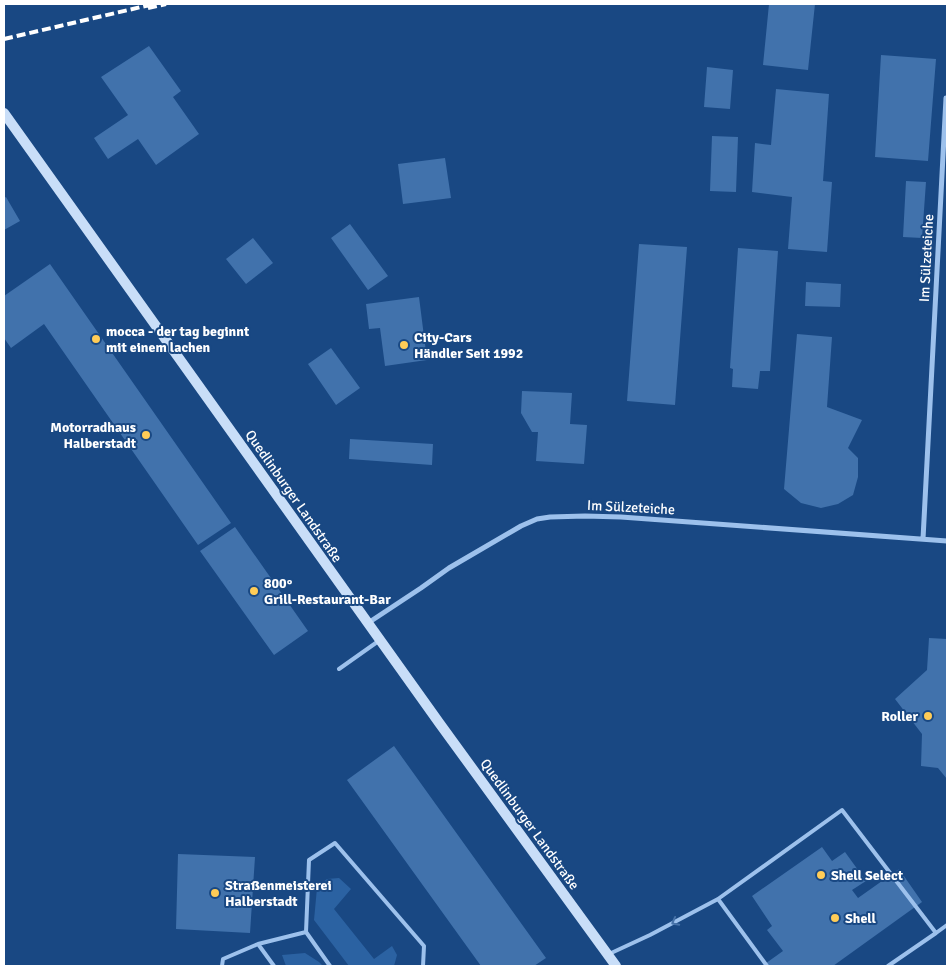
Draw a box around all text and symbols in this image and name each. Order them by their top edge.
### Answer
street label: Im Sülzeteiche [916,214,937,302]
place label: mocca - der tag beginnt mit einem lachen [106,323,250,356]
place label: City-Cars Händler Seit 1992 [414,329,523,362]
marker: mocca - der tag beginnt mit einem lachen [90,333,102,345]
marker: City-Cars Händler Seit 1992 [398,339,410,351]
place label: Motorradhaus Halberstadt [50,419,137,452]
street label: Quedlinburger Landstraße [241,427,346,566]
marker: Motorradhaus Halberstadt [140,429,152,441]
street label: Im Sülzeteiche [587,497,675,518]
place label: 800° Grill-Restaurant-Bar [264,575,391,608]
marker: 800° Grill-Restaurant-Bar [248,585,260,597]
place label: Roller [881,708,918,725]
marker: Roller [922,710,934,722]
street label: Quedlinburger Landstraße [476,756,583,893]
place label: Shell Select [831,867,904,884]
marker: Shell Select [815,869,827,881]
place label: Straßenmeisterei Halberstadt [225,877,332,910]
marker: Straßenmeisterei Halberstadt [209,887,221,899]
place label: Shell [845,910,877,927]
marker: Shell [829,912,841,924]
one-way arrow [672,916,681,926]

